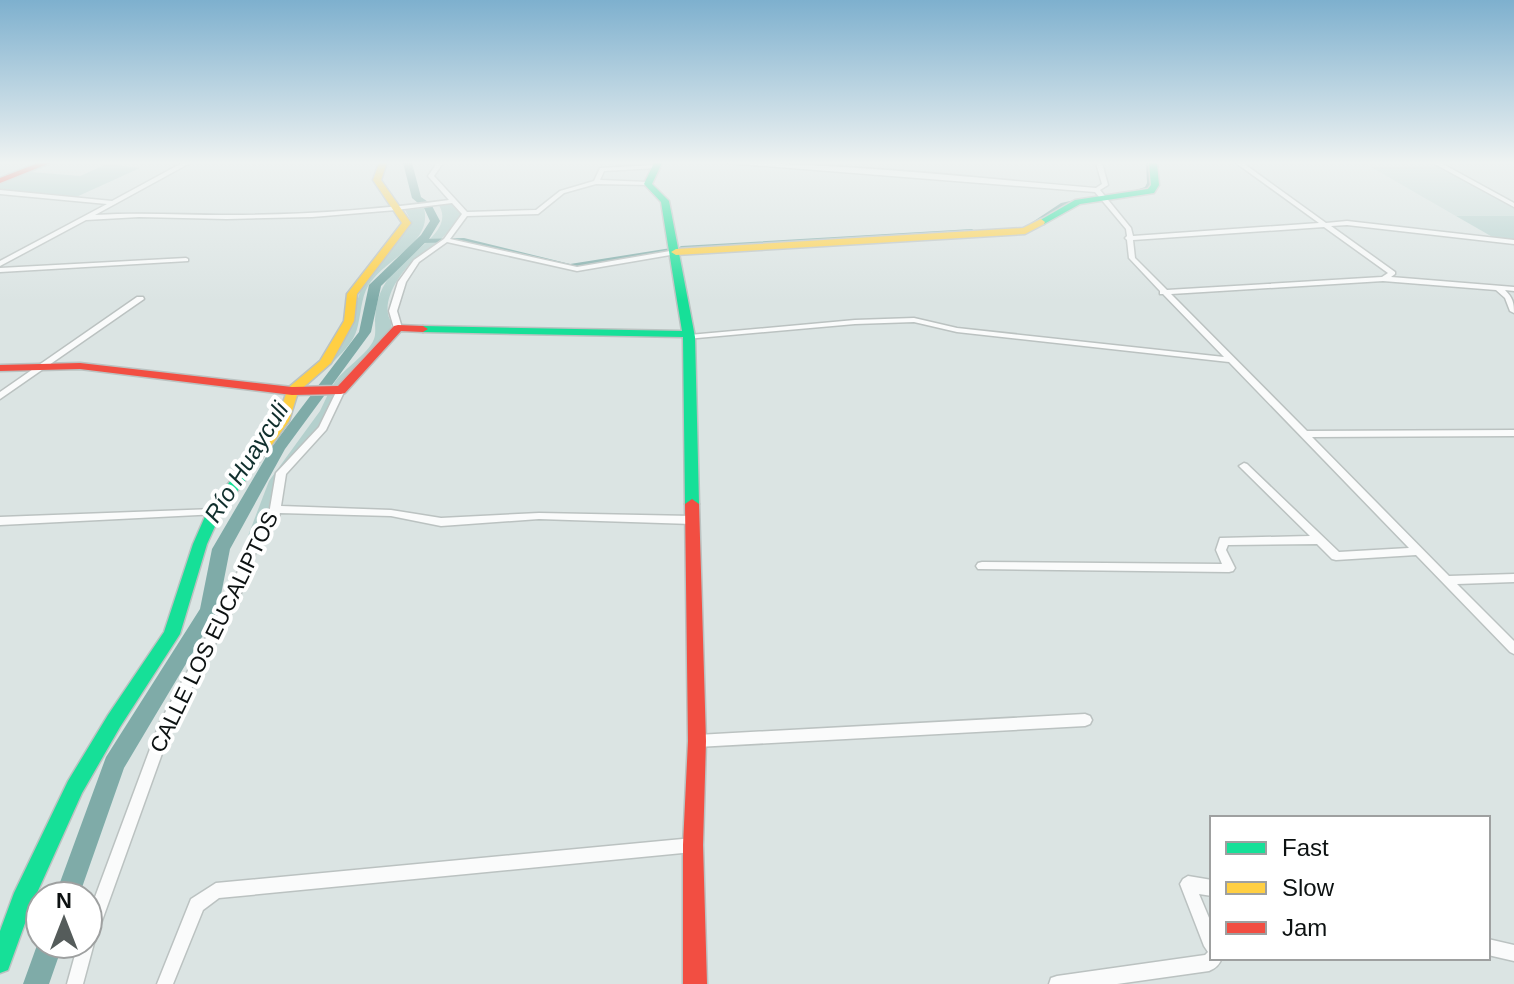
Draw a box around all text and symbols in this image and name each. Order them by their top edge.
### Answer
water label: Río Huayculi [199,397,294,527]
street label: CALLE LOS EUCALIPTOS [145,507,283,757]
legend [1210,816,1490,960]
text: Fast [1282,834,1329,861]
text: Slow [1282,874,1335,901]
north arrow [24,880,104,960]
text: N [56,888,72,913]
text: Jam [1282,914,1327,941]

